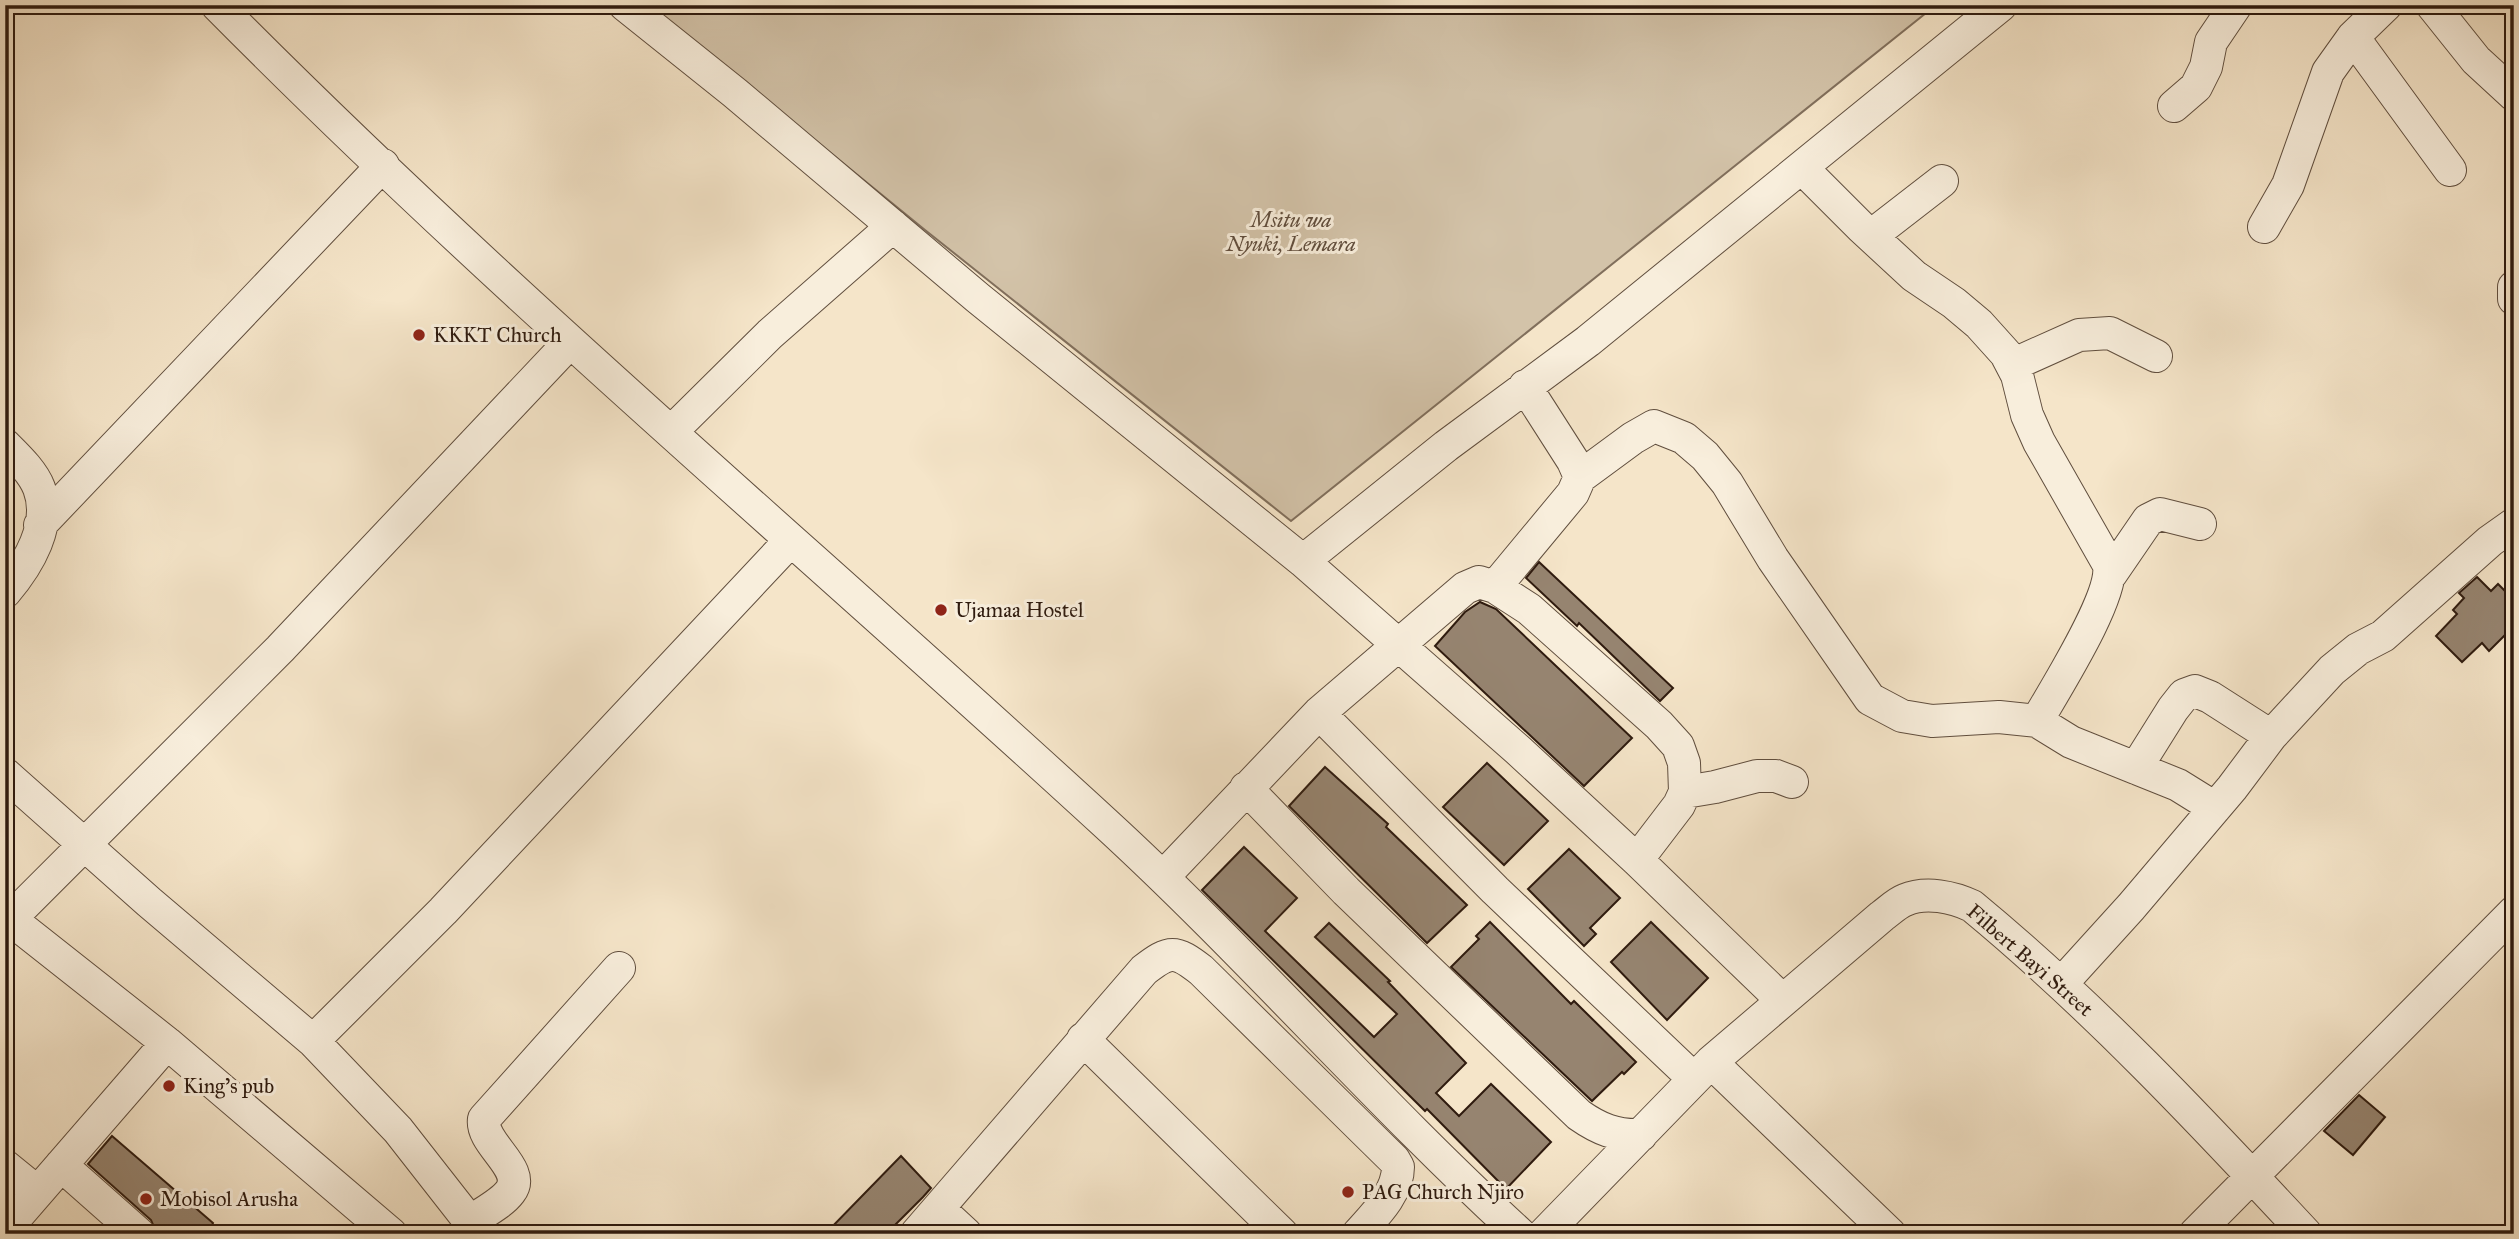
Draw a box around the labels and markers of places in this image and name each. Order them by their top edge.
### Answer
place label: KKKT Church [433,322,562,348]
marker: KKKT Church [411,327,427,343]
place label: Ujamaa Hostel [955,597,1084,623]
marker: Ujamaa Hostel [933,602,949,618]
place label: King's pub [183,1073,274,1099]
marker: King's pub [161,1078,177,1094]
place label: PAG Church Njiro [1362,1179,1524,1205]
marker: PAG Church Njiro [1340,1184,1356,1200]
place label: Mobisol Arusha [160,1186,298,1212]
marker: Mobisol Arusha [138,1191,154,1207]

